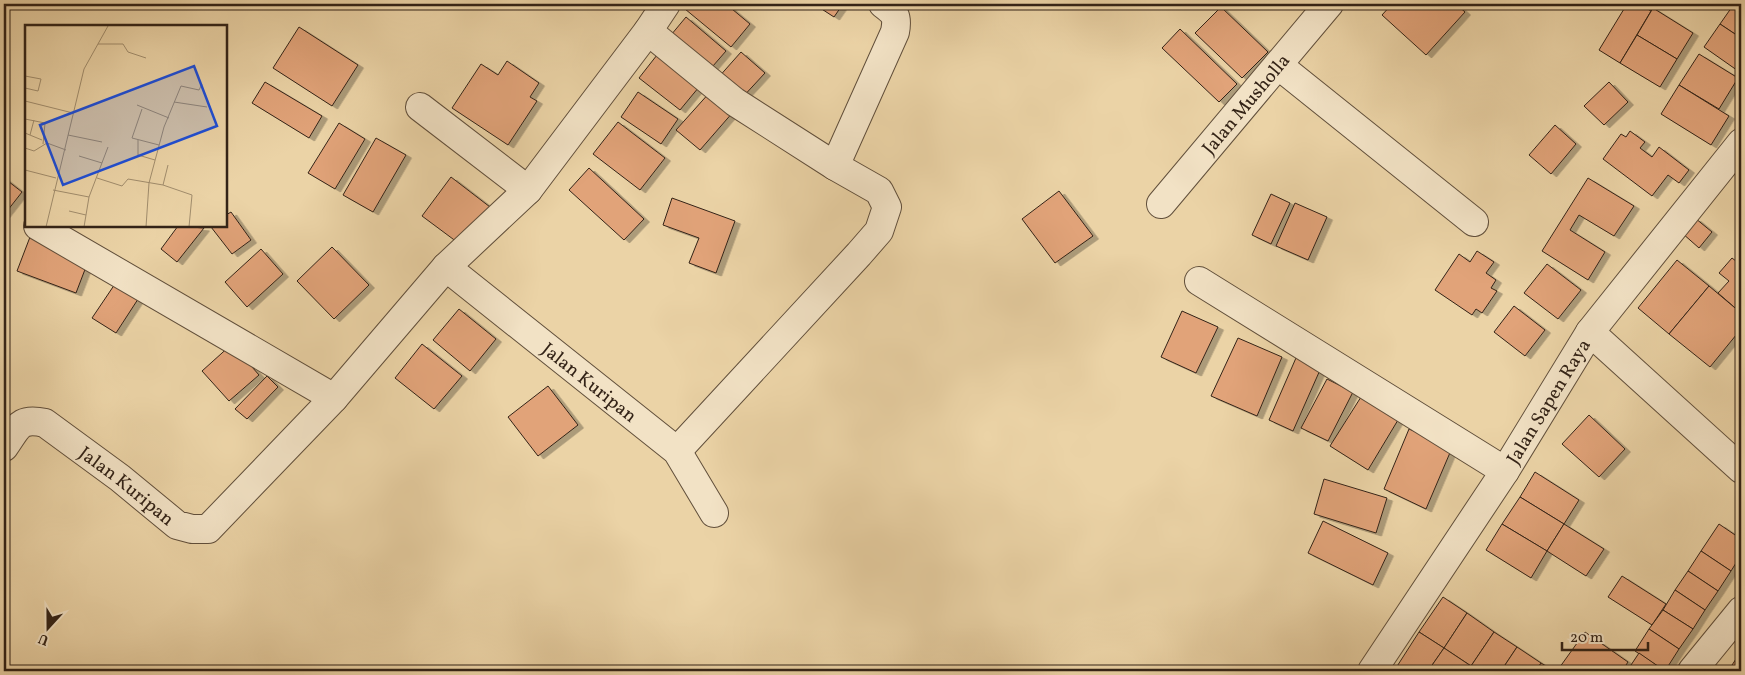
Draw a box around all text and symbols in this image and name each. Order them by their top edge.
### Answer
inset map [25,25,228,228]
street label: Jalan Musholla [1197,49,1297,161]
street label: Jalan Sapen Raya [1501,335,1598,470]
street label: Jalan Kuripan [536,337,642,429]
street label: Jalan Kuripan [73,441,179,533]
north arrow [22,602,72,652]
scale bar [1562,620,1649,652]
text: U [36,628,52,649]
text: 20 m [1570,628,1603,649]

